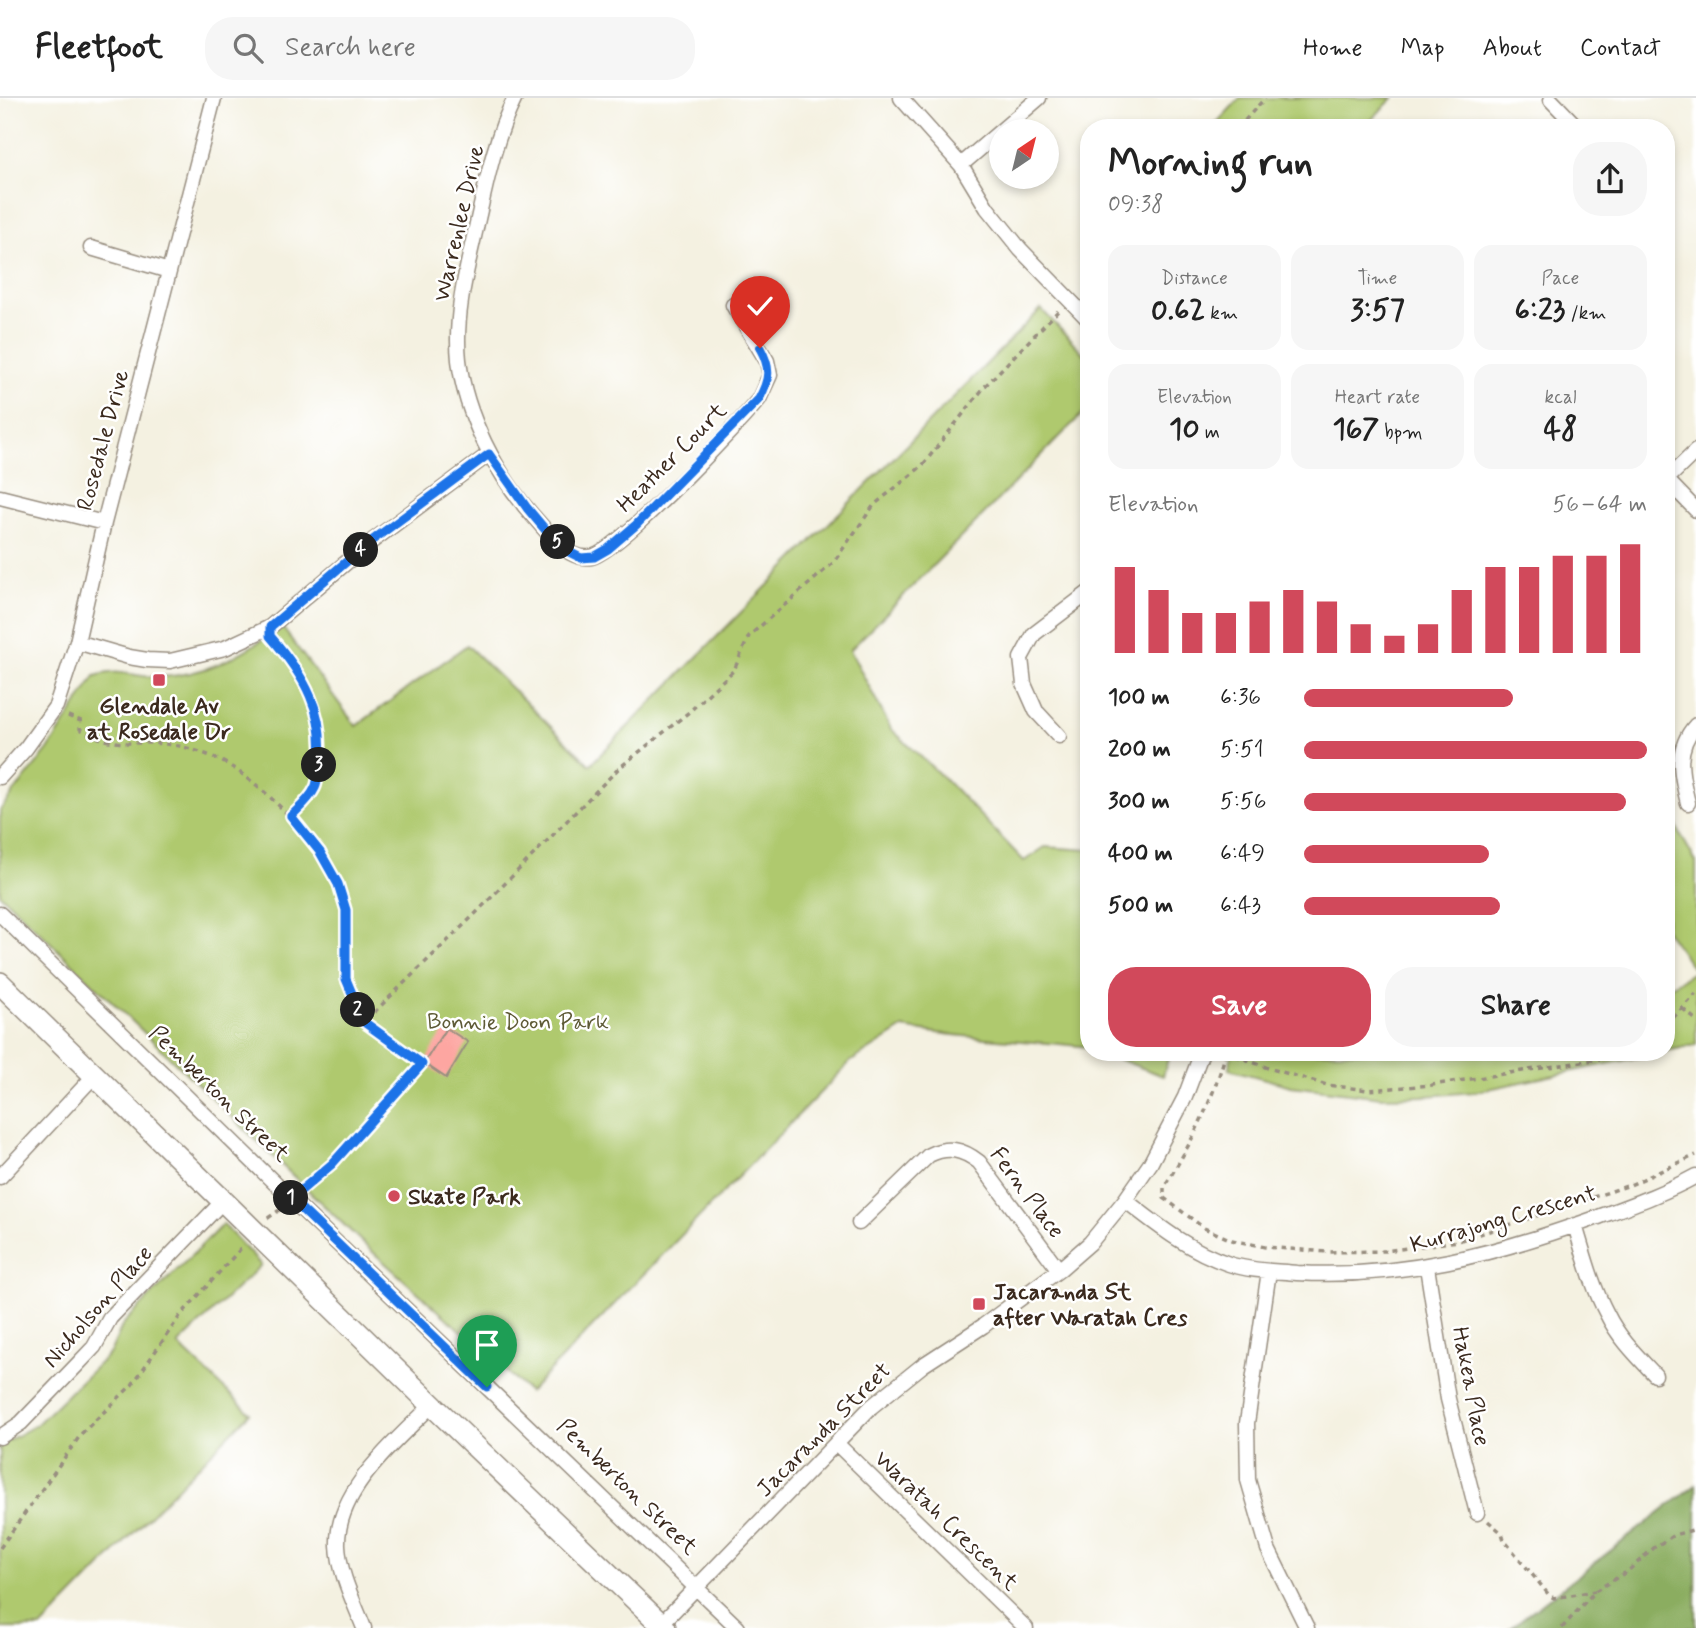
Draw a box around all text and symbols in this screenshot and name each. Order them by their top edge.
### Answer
search box [205,17,695,80]
text: Fleetfoot [35,26,163,70]
icon: search [229,29,267,67]
text: Search here [285,31,416,65]
text: Home [1303,33,1363,64]
text: Map [1401,33,1445,64]
text: About [1483,33,1542,64]
text: Contact [1580,33,1661,64]
north arrow [989,119,1059,189]
map controls [989,119,1059,189]
text: Morning run [1108,139,1313,188]
street label: Warrenlee Drive [427,142,493,305]
button: share [1573,142,1647,216]
text: 09:38 [1108,190,1164,220]
text: Distance [1161,266,1228,291]
text: Time [1358,266,1397,291]
text: Pace [1542,266,1579,291]
pin [730,276,790,348]
icon: check [741,287,779,325]
text: 0.62 [1151,291,1205,330]
text: 3:57 [1350,291,1405,330]
text: 6:23 [1515,291,1565,330]
text: km [1205,301,1238,326]
text: /km [1565,301,1606,326]
street label: Rosedale Drive [71,366,137,514]
text: Elevation [1157,385,1232,410]
text: Heart rate [1335,385,1420,410]
text: kcal [1545,385,1576,410]
street label: Heather Court [611,397,734,520]
text: 10 [1169,410,1200,449]
text: 167 [1332,410,1379,449]
text: 48 [1544,410,1577,449]
text: m [1200,420,1220,445]
text: bpm [1379,420,1423,445]
text: Elevation [1108,490,1199,520]
text: 56–64 m [1553,490,1647,520]
pin: 5 [540,524,576,560]
text: 5 [552,529,563,554]
pin: 4 [344,532,378,568]
text: 4 [355,537,366,562]
marker: Glendale Av at Rosedale Dr [151,672,167,688]
text: 100 m [1108,683,1170,713]
text: 6:36 [1220,683,1261,713]
place label: Glendale Av at Rosedale Dr [87,692,231,748]
text: 200 m [1108,735,1171,765]
text: 5:51 [1220,735,1264,765]
pin: 3 [302,748,336,782]
text: 3 [314,752,323,777]
text: 300 m [1108,787,1170,817]
text: 5:56 [1220,787,1266,817]
text: 400 m [1108,839,1173,869]
text: 6:49 [1220,839,1265,869]
text: 500 m [1108,891,1173,921]
text: 6:43 [1220,891,1261,921]
button: Save [1108,967,1371,1047]
button: Share [1385,967,1647,1047]
pin: 2 [340,992,376,1028]
text: 2 [353,997,362,1022]
park label: Bonnie Doon Park [427,1008,609,1038]
street label: Pemberton Street [142,1019,296,1170]
street label: Fern Place [982,1141,1071,1245]
street label: Kurrajong Crescent [1407,1179,1601,1263]
pin: 1 [274,1180,308,1216]
place label: Skate Park [408,1183,521,1213]
text: 1 [286,1185,295,1210]
marker: Skate Park [386,1188,402,1204]
street label: Nicholson Place [37,1240,160,1375]
place label: Jacaranda St after Waratah Cres [993,1278,1188,1334]
marker: Jacaranda St after Waratah Cres [971,1296,987,1312]
pin [457,1315,517,1387]
street label: Hakea Place [1444,1324,1496,1449]
icon: arrive [468,1326,506,1364]
street label: Jacaranda Street [751,1356,898,1504]
street label: Pemberton Street [550,1412,704,1563]
street label: Waratah Crescent [867,1445,1025,1598]

